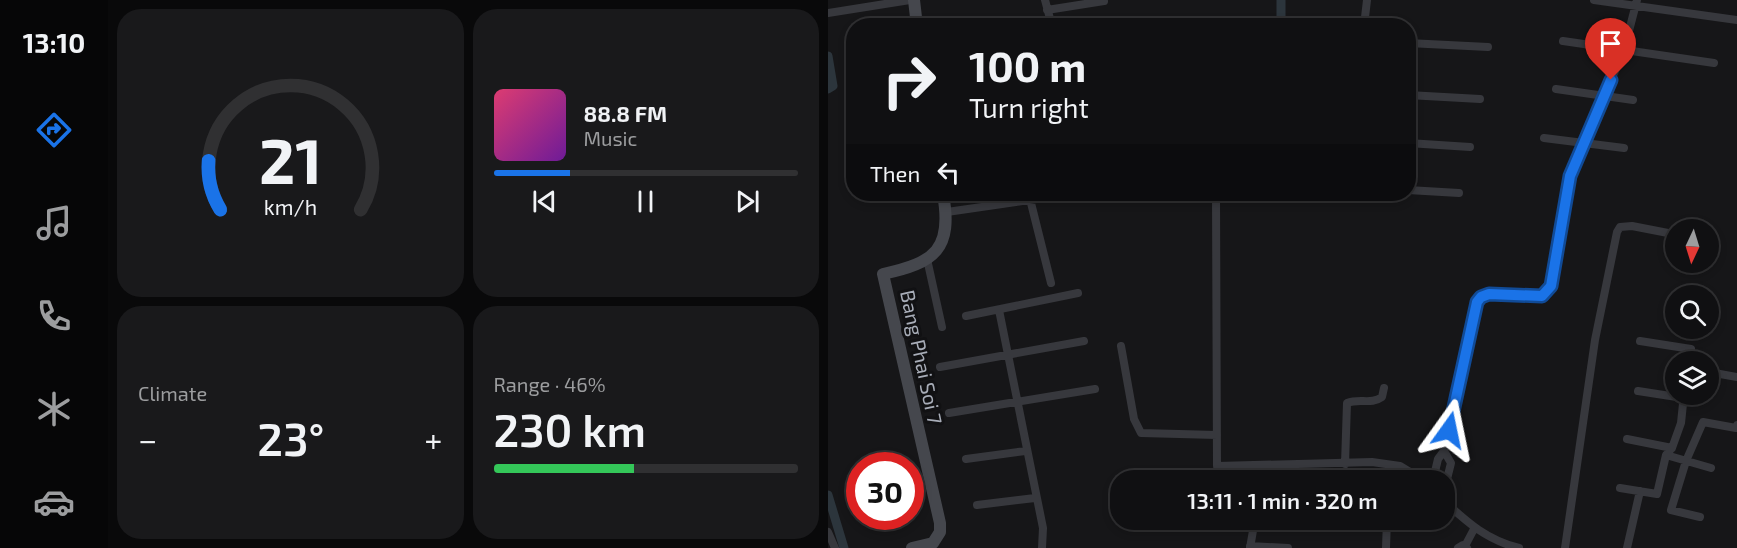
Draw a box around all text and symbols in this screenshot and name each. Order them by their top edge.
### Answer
pin [1585,18,1636,80]
text: 13:10 [23,26,85,58]
icon: arrive [1594,27,1627,60]
text: 100 m [969,40,1086,90]
icon: right [870,42,948,120]
text: Turn right [969,91,1089,123]
text: 88.8 FM [584,100,667,126]
icon: directions [33,109,75,151]
text: 21 [259,122,322,197]
text: Music [584,126,637,150]
icon: left [932,156,965,189]
text: Then [870,160,920,186]
icon: previous [528,185,561,218]
icon: pause [629,185,662,218]
icon: next [731,185,764,218]
text: km/h [264,195,317,220]
icon: music [33,202,75,244]
north arrow [1665,219,1719,273]
map controls [1665,219,1719,405]
button: search [1665,285,1719,339]
street label: Bang Phai Soi 7 [896,288,948,426]
icon: phone [33,295,75,337]
button: layers [1665,351,1719,405]
text: Range · 46% [494,372,606,396]
text: Climate [138,381,207,405]
icon: climate [33,388,75,430]
position arrow [1417,398,1481,462]
text: 230 km [494,402,646,456]
text: 23° [257,411,324,465]
text: − [138,419,157,459]
text: + [424,419,442,459]
speed limit sign: 30 [846,452,924,530]
icon: car [33,481,75,523]
text: 13:11 · 1 min · 320 m [1187,487,1378,513]

